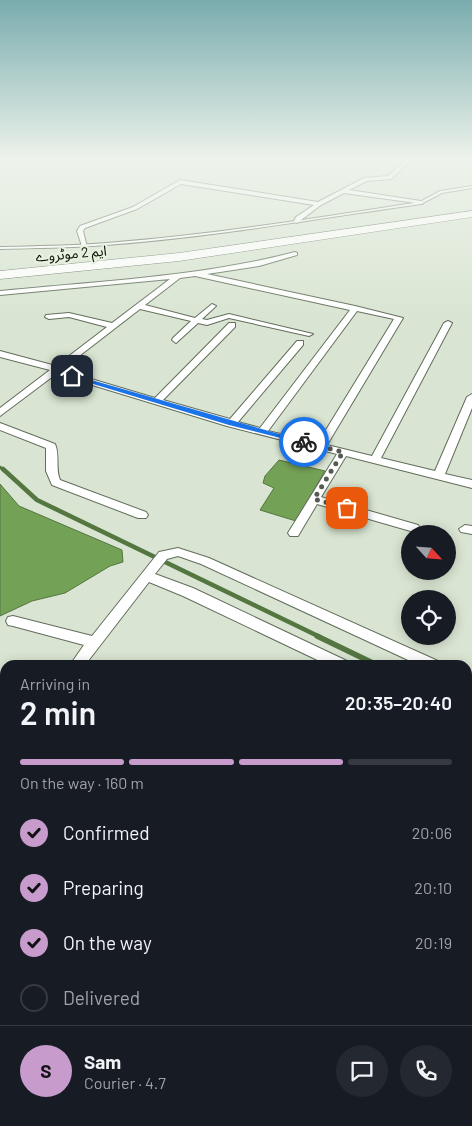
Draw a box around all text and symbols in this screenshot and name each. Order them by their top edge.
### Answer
street label: ایم 2 موٹروے [35,241,108,268]
pin [51,355,93,397]
icon: home [58,362,86,390]
courier [279,417,329,467]
icon: bike [290,428,318,456]
pin [326,487,368,529]
icon: bag [333,494,361,522]
north arrow [401,525,456,580]
map controls [401,525,456,645]
button: locate [401,590,456,645]
text: Arriving in [20,674,90,693]
text: 20:35–20:40 [345,691,452,714]
text: 2 min [20,693,96,731]
text: On the way · 160 m [20,773,144,792]
icon: check [20,819,48,847]
text: Confirmed [63,821,150,844]
text: 20:06 [412,823,452,842]
icon: check [20,874,48,902]
text: Preparing [63,876,144,899]
text: 20:10 [414,878,452,897]
icon: check [20,929,48,957]
text: On the way [63,931,152,954]
text: 20:19 [415,933,452,952]
text: Delivered [63,986,140,1009]
button: chat [336,1045,388,1097]
button: phone [400,1045,452,1097]
text: Sam [84,1050,121,1073]
text: S [40,1059,52,1082]
text: Courier · 4.7 [84,1073,166,1092]

